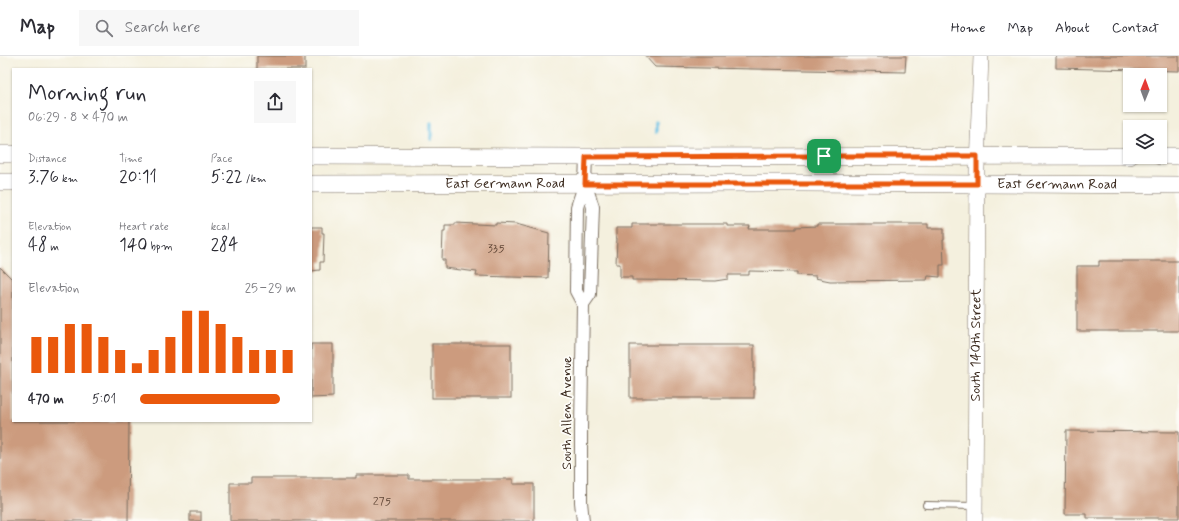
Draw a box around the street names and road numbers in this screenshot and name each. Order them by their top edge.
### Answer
street label: East Germann Road [445,174,565,193]
street label: East Germann Road [997,175,1117,194]
street label: South 140th Street [967,288,985,402]
street label: South Allen Avenue [558,356,576,470]

